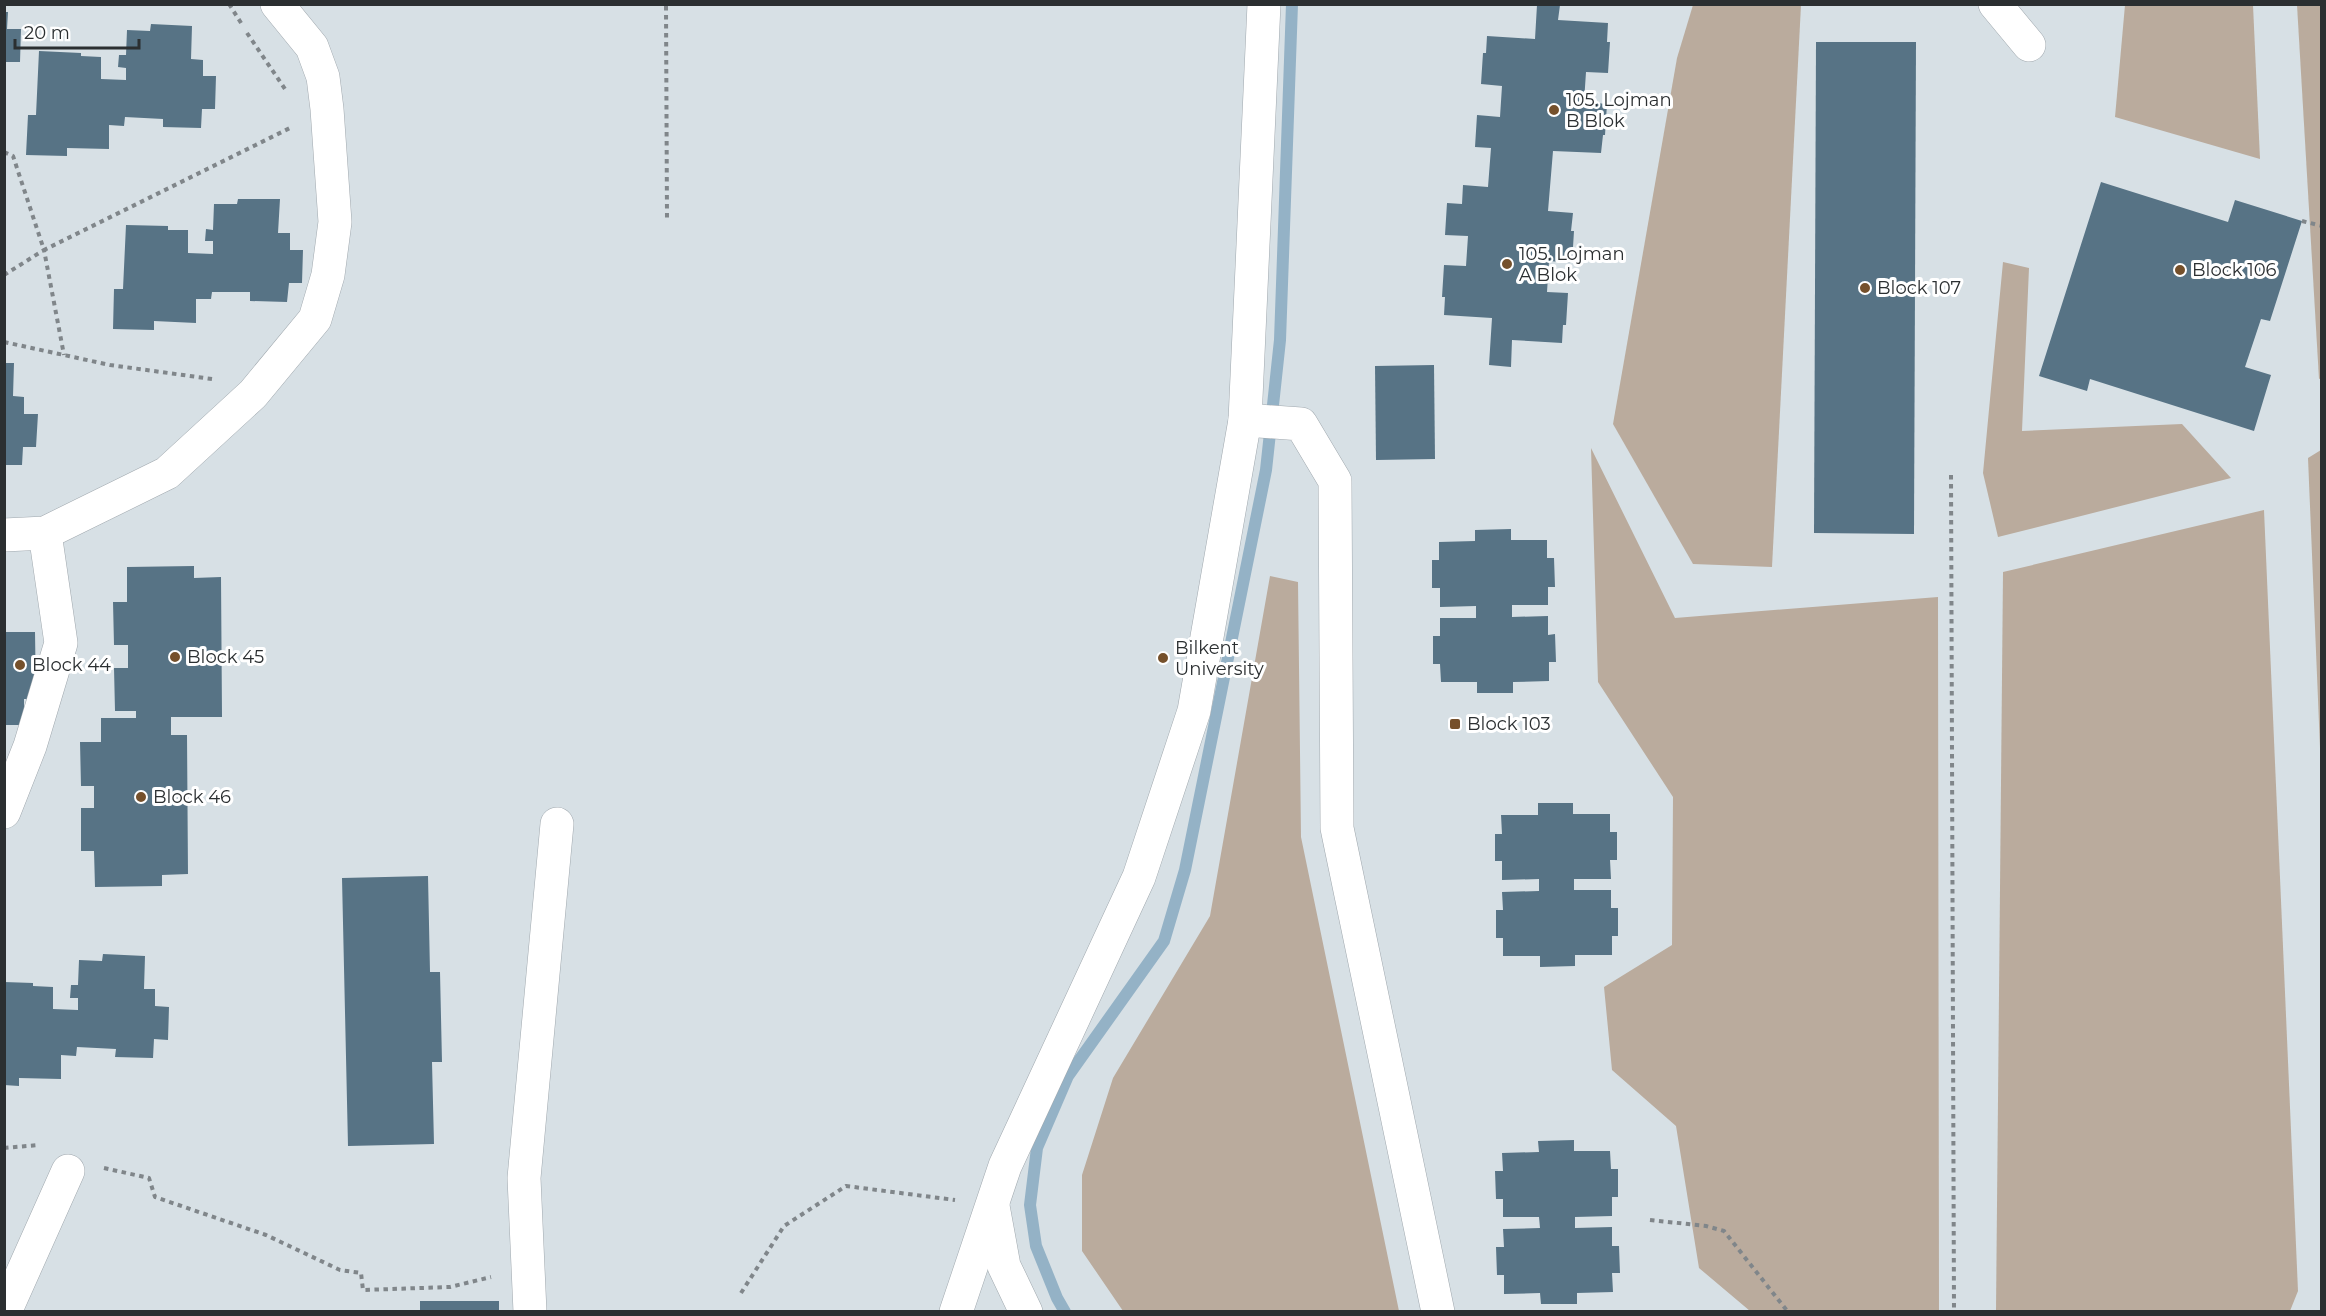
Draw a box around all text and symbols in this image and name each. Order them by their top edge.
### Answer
scale bar [15,12,140,50]
text: 20 m [24,22,70,44]
place label: 105. Lojman B Blok [1566,89,1672,132]
marker: 105. Lojman B Blok [1547,103,1561,117]
place label: 105. Lojman A Blok [1519,243,1625,286]
marker: 105. Lojman A Blok [1500,257,1514,271]
place label: Block 106 [2192,259,2277,281]
marker: Block 106 [2173,263,2187,277]
place label: Block 107 [1877,277,1961,299]
marker: Block 107 [1858,281,1872,295]
place label: Bilkent University [1175,637,1264,680]
place label: Block 45 [187,646,264,668]
marker: Block 45 [168,650,182,664]
marker: Bilkent University [1156,651,1170,665]
place label: Block 44 [32,654,111,676]
marker: Block 44 [13,658,27,672]
place label: Block 103 [1467,713,1551,735]
marker: Block 103 [1448,717,1462,731]
place label: Block 46 [153,786,231,808]
marker: Block 46 [134,790,148,804]

